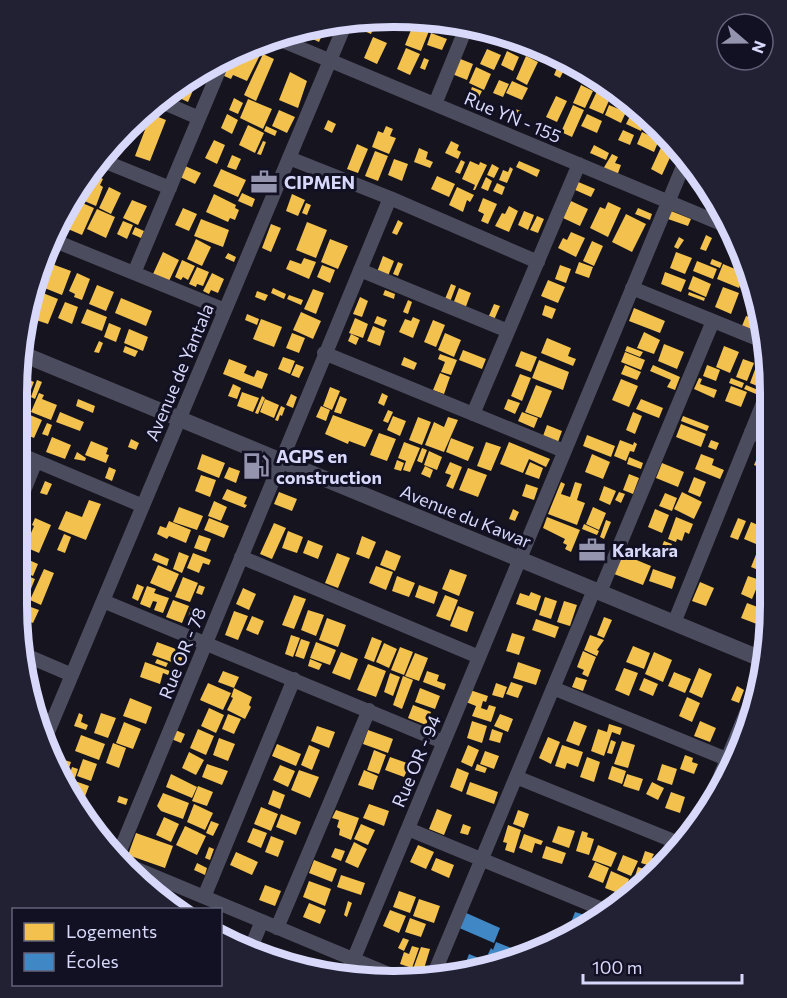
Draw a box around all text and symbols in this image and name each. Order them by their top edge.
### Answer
north arrow [715,12,775,72]
text: N [749,38,771,56]
street label: Rue YN - 155 [461,87,565,147]
office icon: CIPMEN [249,167,279,197]
place label: CIPMEN [284,171,355,193]
street label: Avenue de Yantala [140,300,218,444]
place label: AGPS en construction [276,445,382,488]
fuel station icon: AGPS en construction [241,451,271,481]
street label: Avenue du Kawar [397,480,535,552]
office icon: Karkara [577,535,607,565]
place label: Karkara [612,539,678,561]
street label: Rue OR - 78 [154,604,210,702]
street label: Rue OR - 94 [387,711,445,810]
legend [12,908,222,986]
text: Logements [66,920,157,942]
scale bar [583,947,742,985]
text: Écoles [66,950,119,972]
text: 100 m [592,956,642,978]

